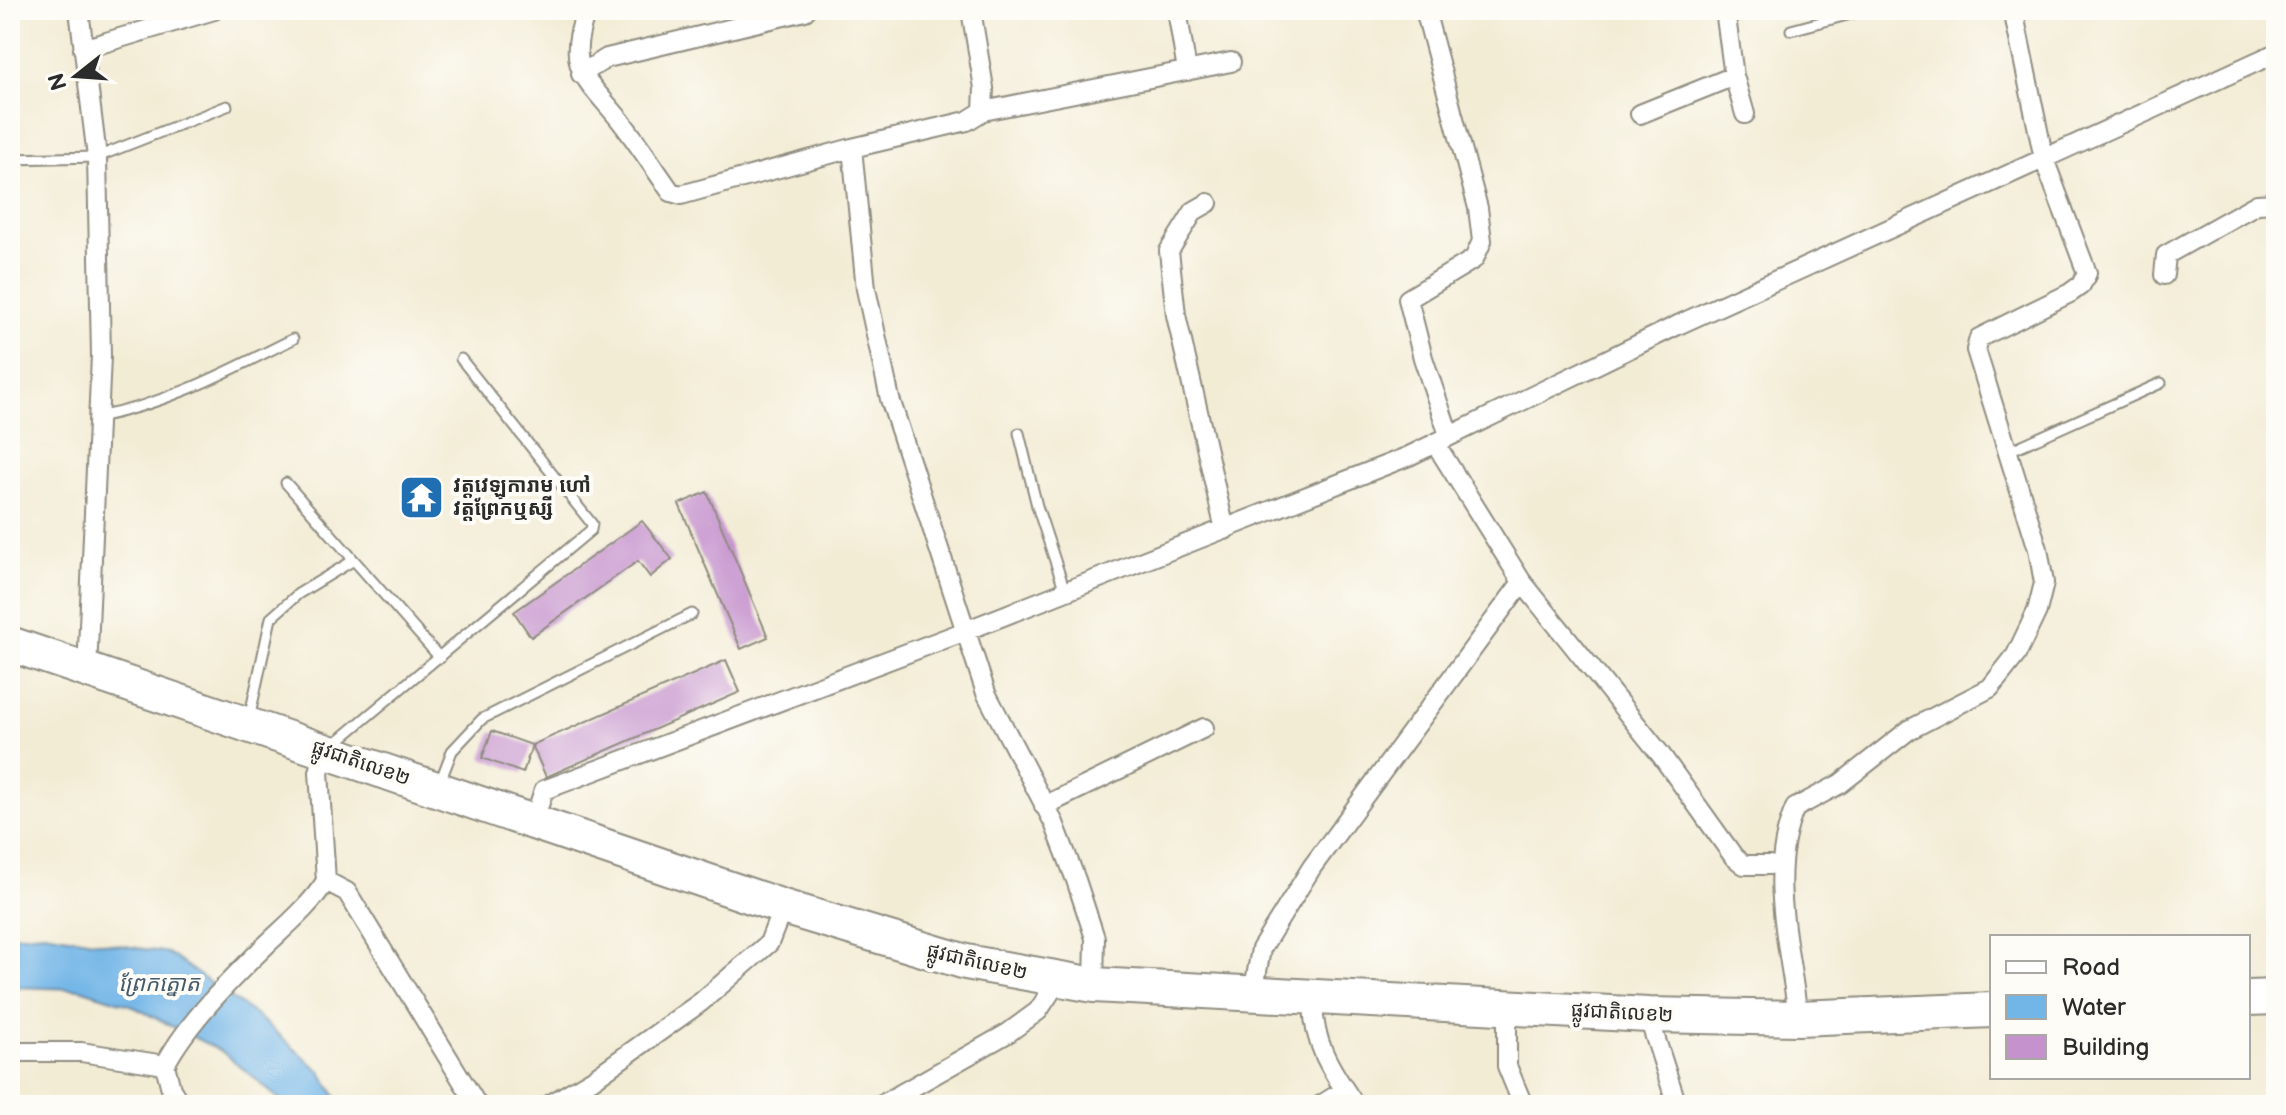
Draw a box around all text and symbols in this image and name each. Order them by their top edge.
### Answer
north arrow [36,36,116,116]
text: N [43,70,74,93]
temple icon: វត្តវេឡុការាម ហៅ វត្តព្រែកឬស្សី [398,473,446,521]
place label: វត្តវេឡុការាម ហៅ វត្តព្រែកឬស្សី [453,474,591,521]
street label: ផ្លូវជាតិលេខ២ [307,735,413,797]
legend [1990,935,2250,1079]
street label: ផ្លូវជាតិលេខ២ [923,938,1030,991]
text: Road [2062,953,2120,982]
water label: ព្រែកត្នោត [118,971,202,998]
text: Water [2062,993,2126,1022]
street label: ផ្លូវជាតិលេខ២ [1570,998,1674,1034]
text: Building [2062,1033,2149,1062]

